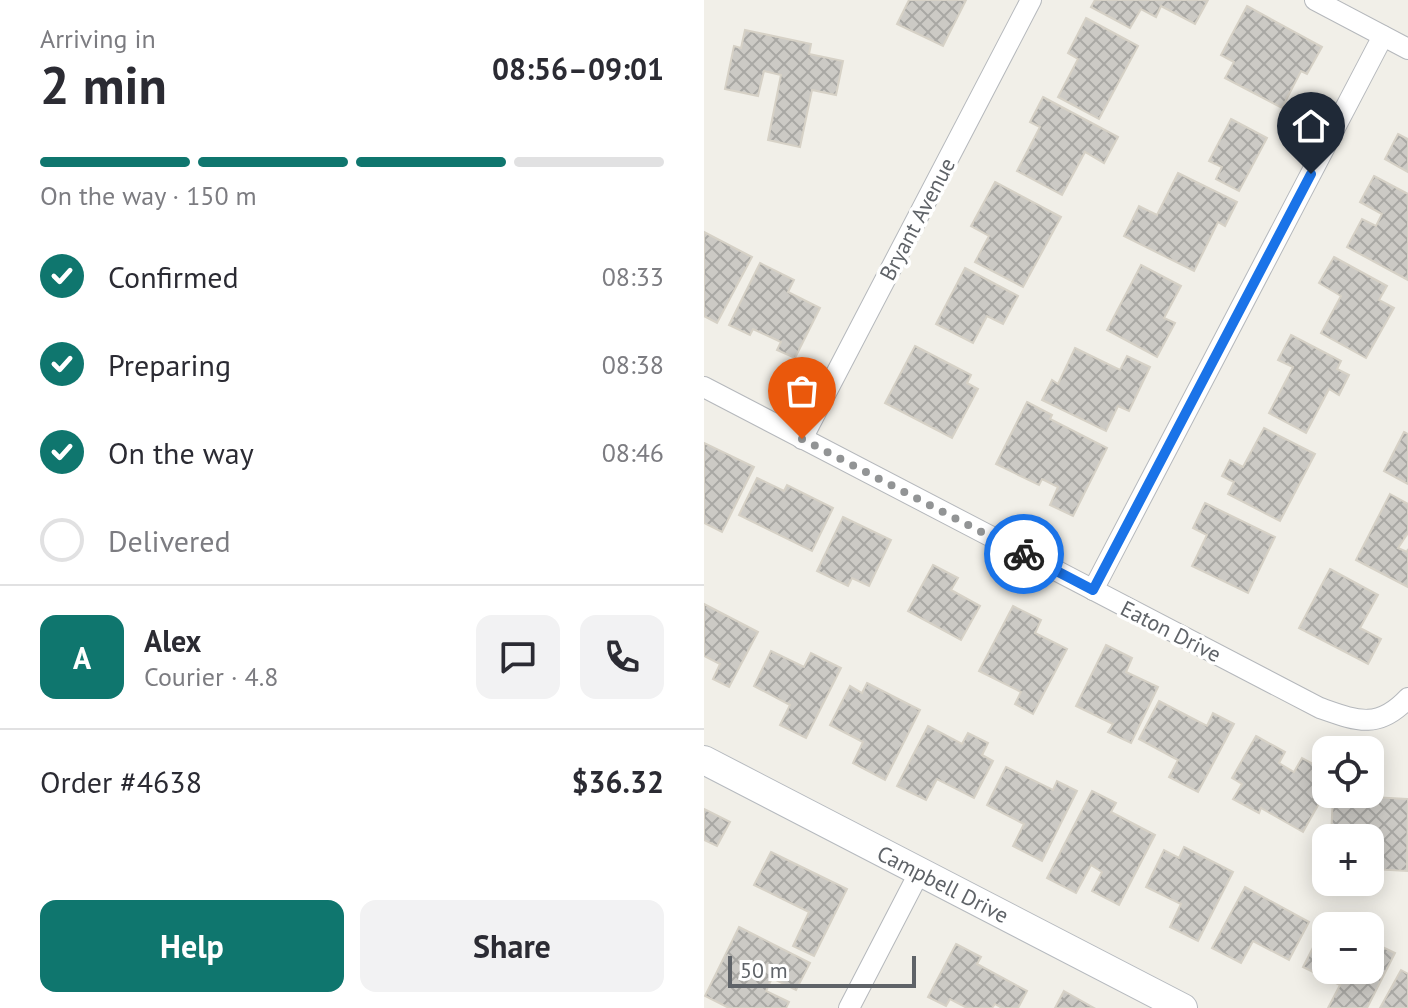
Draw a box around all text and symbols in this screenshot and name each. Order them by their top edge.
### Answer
text: Arriving in [40,22,156,55]
text: 08:56–09:01 [492,49,664,88]
text: 2 min [40,51,167,118]
pin [1277,92,1345,174]
icon: home [1289,104,1333,148]
street label: Bryant Avenue [873,153,961,285]
text: On the way · 150 m [40,179,257,212]
icon: check [40,254,84,298]
text: Confirmed [108,257,239,296]
text: 08:33 [602,260,664,293]
icon: check [40,342,84,386]
text: Preparing [108,345,231,384]
text: 08:38 [602,348,664,381]
pin [768,357,836,439]
icon: bag [780,369,824,413]
icon: check [40,430,84,474]
text: On the way [108,433,254,472]
text: 08:46 [602,436,664,469]
courier [984,514,1064,594]
text: Delivered [108,521,231,560]
icon: bike [1002,532,1046,576]
street label: Eaton Drive [1116,594,1226,668]
button: chat [476,615,560,699]
button: phone [580,615,664,699]
text: Alex [144,621,201,660]
text: A [73,638,91,677]
text: Courier · 4.8 [144,660,278,693]
map controls [1312,736,1384,984]
button: locate [1312,736,1384,808]
text: Order #4638 [40,762,202,801]
text: $36.32 [572,762,664,801]
button: + [1312,824,1384,896]
street label: Campbell Drive [873,839,1013,929]
button: Help [40,900,344,992]
button: Share [360,900,664,992]
button: − [1312,912,1384,984]
scale bar [728,952,916,988]
text: 50 m [740,956,788,984]

